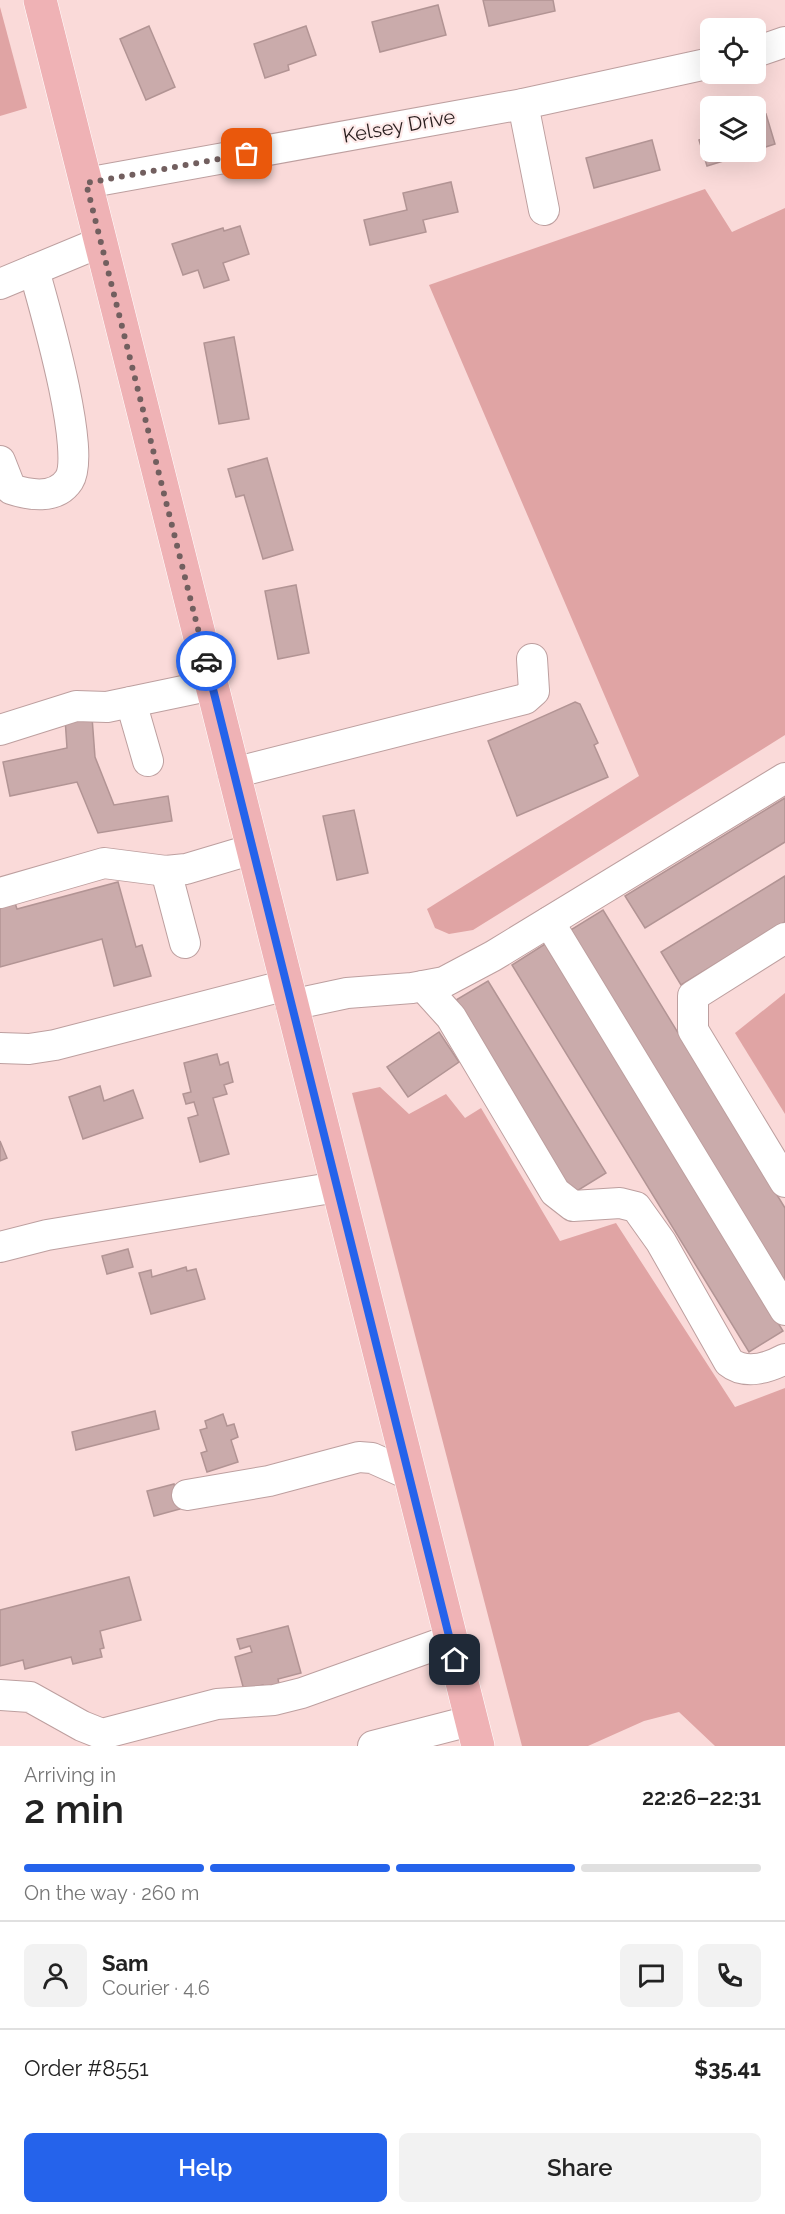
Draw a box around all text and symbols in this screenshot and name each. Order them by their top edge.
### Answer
map controls [700,18,766,162]
button: locate [700,18,766,84]
button: layers [700,96,766,162]
street label: Kelsey Drive [341,104,457,148]
pin [221,128,272,179]
icon: bag [230,137,263,170]
courier [176,631,236,691]
icon: car [190,645,223,678]
pin [429,1634,480,1685]
icon: home [438,1643,471,1676]
text: Arriving in [24,1763,116,1787]
text: 22:26–22:31 [642,1784,761,1810]
text: 2 min [24,1786,124,1832]
text: On the way · 260 m [24,1881,199,1905]
button: person [24,1944,87,2007]
button: chat [620,1944,683,2007]
button: phone [698,1944,761,2007]
text: Sam [102,1950,149,1976]
text: Courier · 4.6 [102,1976,210,2000]
text: Order #8551 [24,2055,149,2081]
text: $35.41 [694,2055,761,2081]
button: Help [24,2133,387,2202]
button: Share [399,2133,761,2202]

